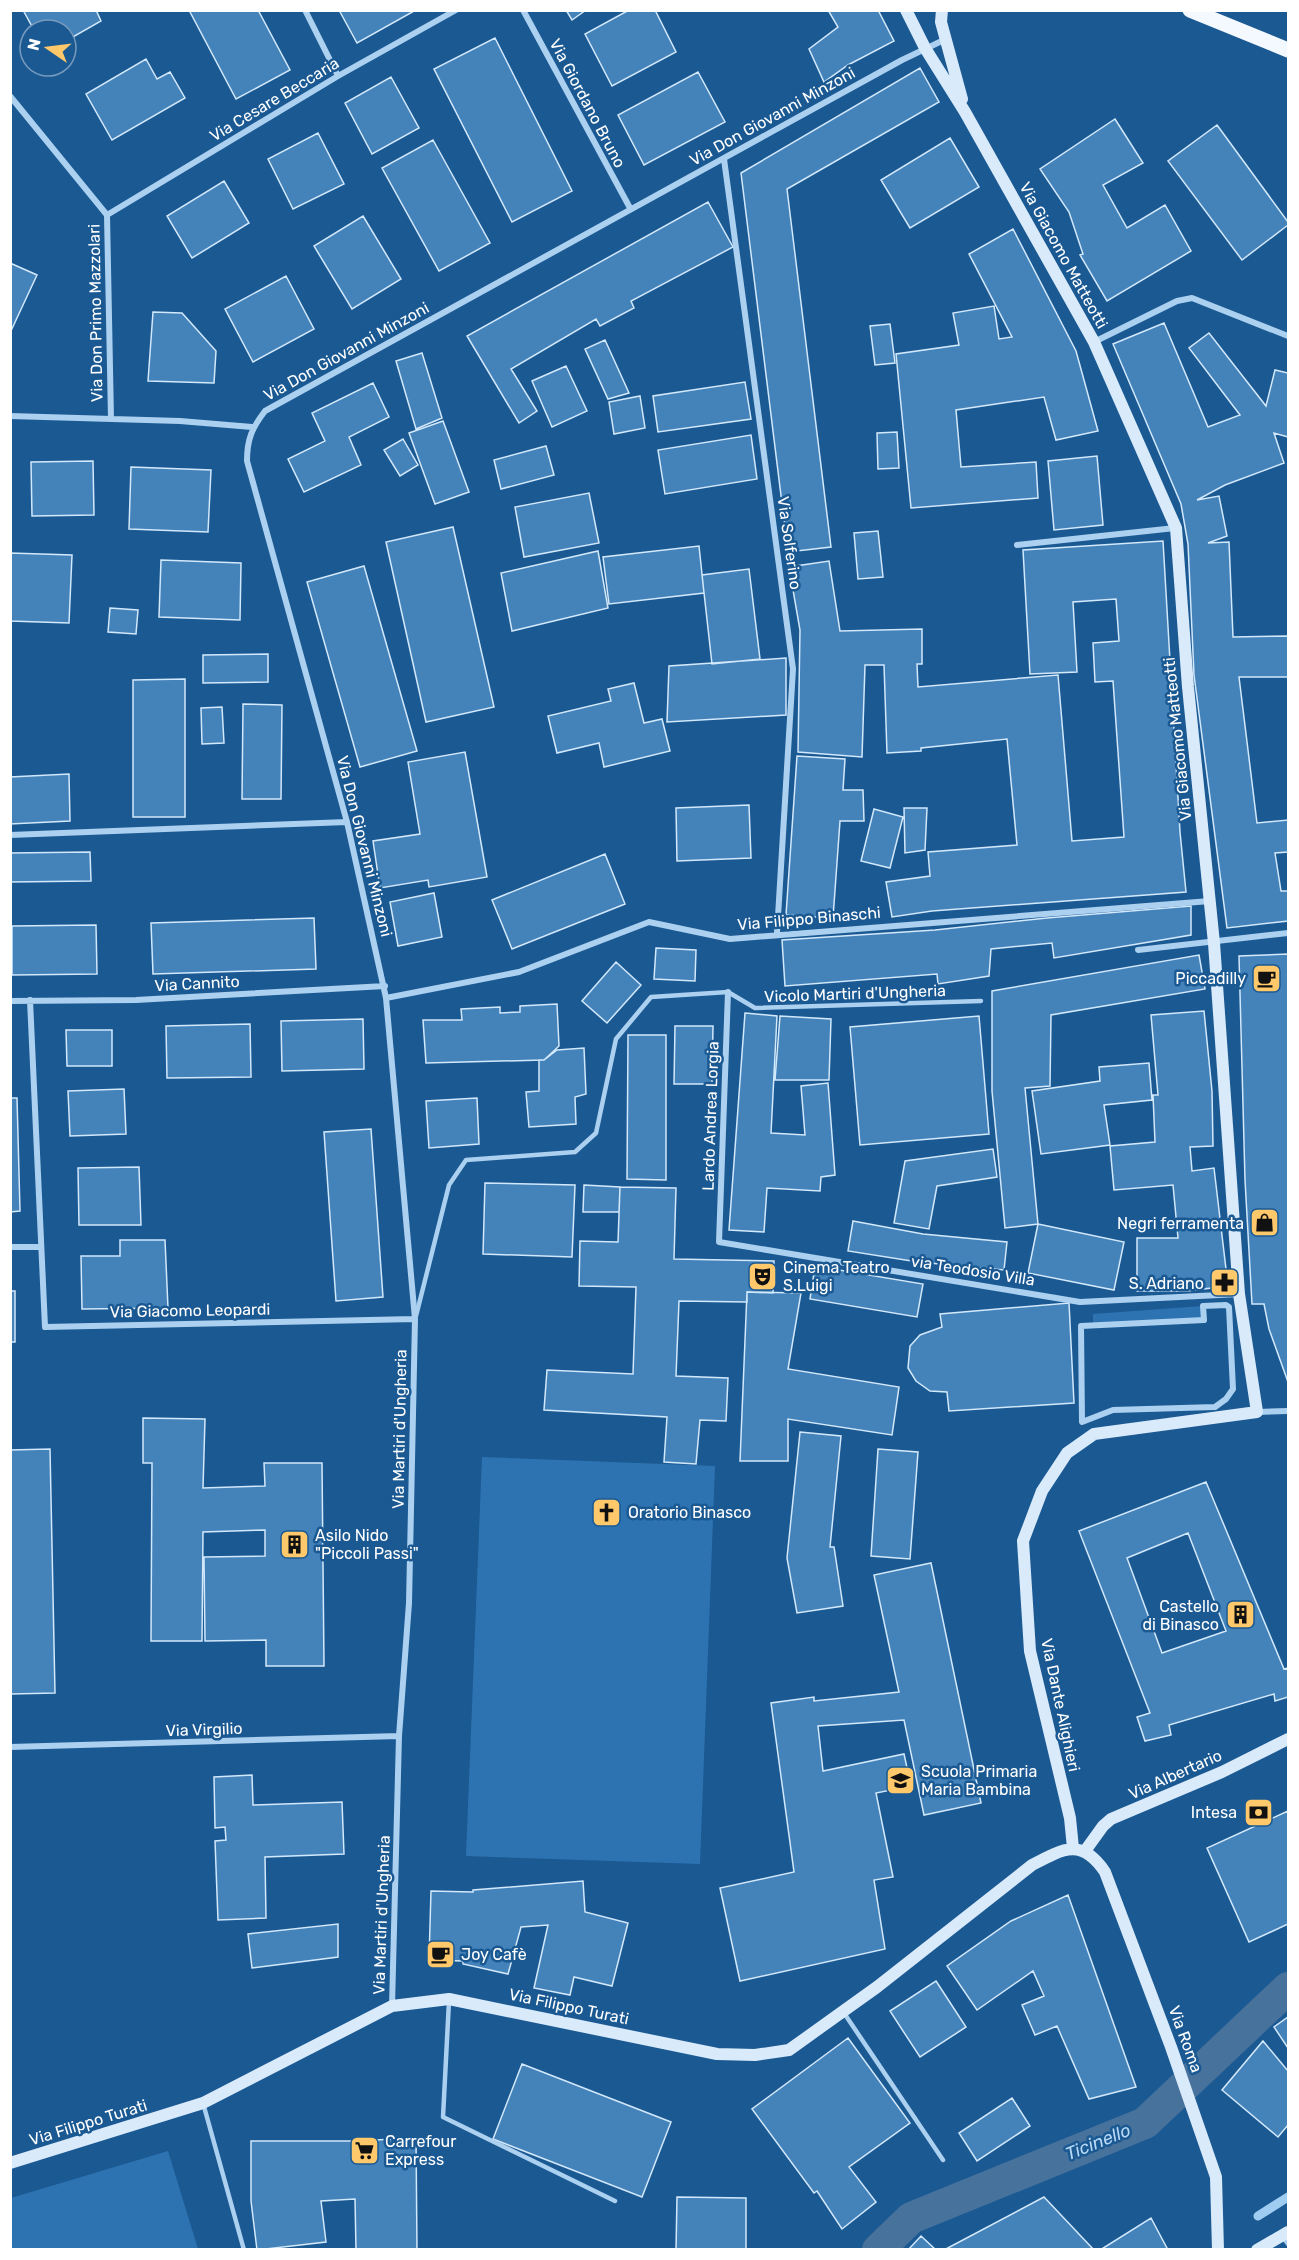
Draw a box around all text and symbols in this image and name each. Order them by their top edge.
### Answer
north arrow [18,18,78,78]
street label: Via Giordano Bruno [546,35,630,171]
text: N [23,37,45,52]
street label: Via Cesare Beccaria [206,53,342,146]
street label: Via Don Giovanni Minzoni [686,63,858,170]
street label: Via Giacomo Matteotti [1015,179,1112,332]
street label: Via Don Primo Mazzolari [84,224,107,402]
street label: Via Don Giovanni Minzoni [260,298,432,405]
street label: Via Solferino [774,495,805,591]
street label: Via Giacomo Matteotti [1159,656,1196,822]
street label: Via Don Giovanni Minzoni [333,754,396,939]
street label: Via Filippo Binaschi [737,903,882,934]
cafe icon: Piccadilly [1251,962,1283,994]
place label: Piccadilly [1175,969,1246,988]
street label: Via Cannito [154,972,240,995]
street label: Vicolo Martiri d'Ungheria [764,981,946,1006]
street label: Lardo Andrea Lorgia [698,1041,723,1191]
shop icon: Negri ferramenta [1249,1207,1281,1239]
place label: Negri ferramenta [1117,1214,1244,1233]
street label: via Teodosio Villa [910,1251,1036,1290]
place label: Cinema Teatro S.Luigi [783,1258,890,1295]
theatre icon: Cinema Teatro S.Luigi [746,1260,778,1292]
pharmacy icon: S. Adriano [1209,1267,1241,1299]
place label: S. Adriano [1129,1274,1204,1293]
street label: Via Giacomo Leopardi [110,1300,270,1321]
street label: Via Martiri d'Ungheria [389,1349,410,1509]
church icon: Oratorio Binasco [591,1496,623,1528]
place label: Oratorio Binasco [628,1503,751,1522]
place label: Asilo Nido "Piccoli Passi" [315,1526,419,1563]
building icon: Asilo Nido "Piccoli Passi" [278,1528,310,1560]
place label: Castello di Binasco [1142,1597,1219,1634]
building icon: Castello di Binasco [1224,1599,1256,1631]
street label: Via Dante Alighieri [1037,1637,1084,1773]
street label: Via Virgilio [165,1719,243,1740]
street label: Via Albertario [1126,1745,1225,1803]
place label: Scuola Primaria Maria Bambina [921,1762,1037,1799]
school or university icon: Scuola Primaria Maria Bambina [884,1764,916,1796]
bank icon: Intesa [1242,1796,1274,1828]
place label: Intesa [1191,1803,1237,1822]
street label: Via Martiri d'Ungheria [369,1835,394,1995]
cafe icon: Joy Cafè [424,1938,456,1970]
place label: Joy Cafè [461,1945,527,1964]
street label: Via Filippo Turati [507,1984,631,2028]
street label: Via Roma [1165,2003,1206,2075]
street label: Via Filippo Turati [27,2096,149,2149]
water label: Ticinello [1062,2119,1134,2165]
place label: Carrefour Express [385,2132,456,2169]
supermarket icon: Carrefour Express [348,2134,380,2166]

